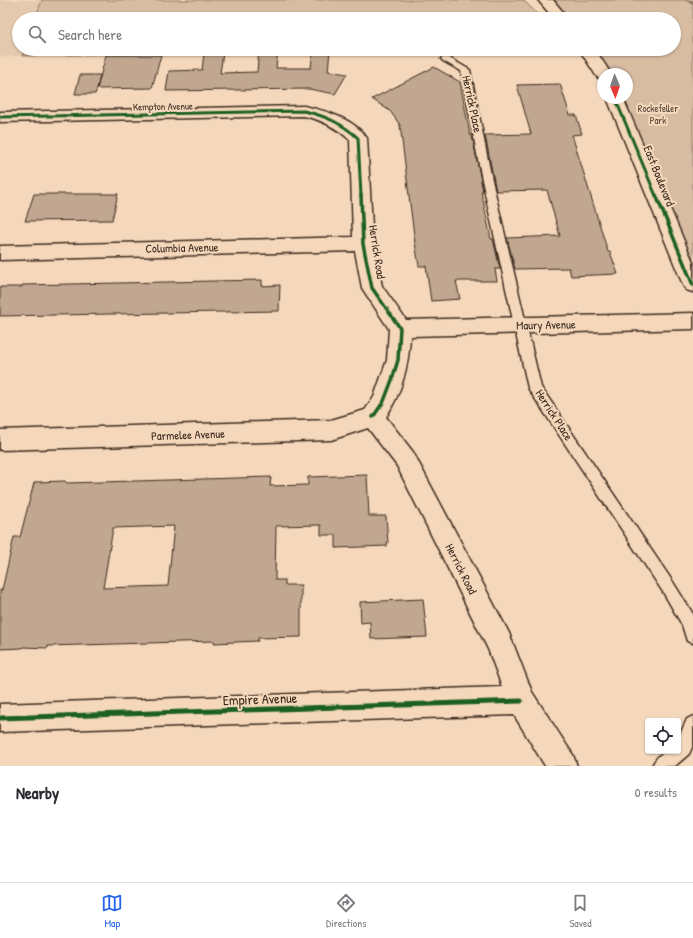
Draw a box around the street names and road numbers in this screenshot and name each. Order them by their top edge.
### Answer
street label: Herrick Place [458,74,487,134]
street label: Kempton Avenue [133,99,193,114]
street label: East Boulevard [640,143,679,209]
street label: Herrick Road [365,224,390,280]
street label: Columbia Avenue [145,238,219,257]
street label: Maury Avenue [516,315,576,334]
street label: Herrick Place [532,386,577,444]
street label: Parmelee Avenue [151,425,225,444]
street label: Herrick Road [442,541,482,597]
street label: Empire Avenue [222,688,298,710]

